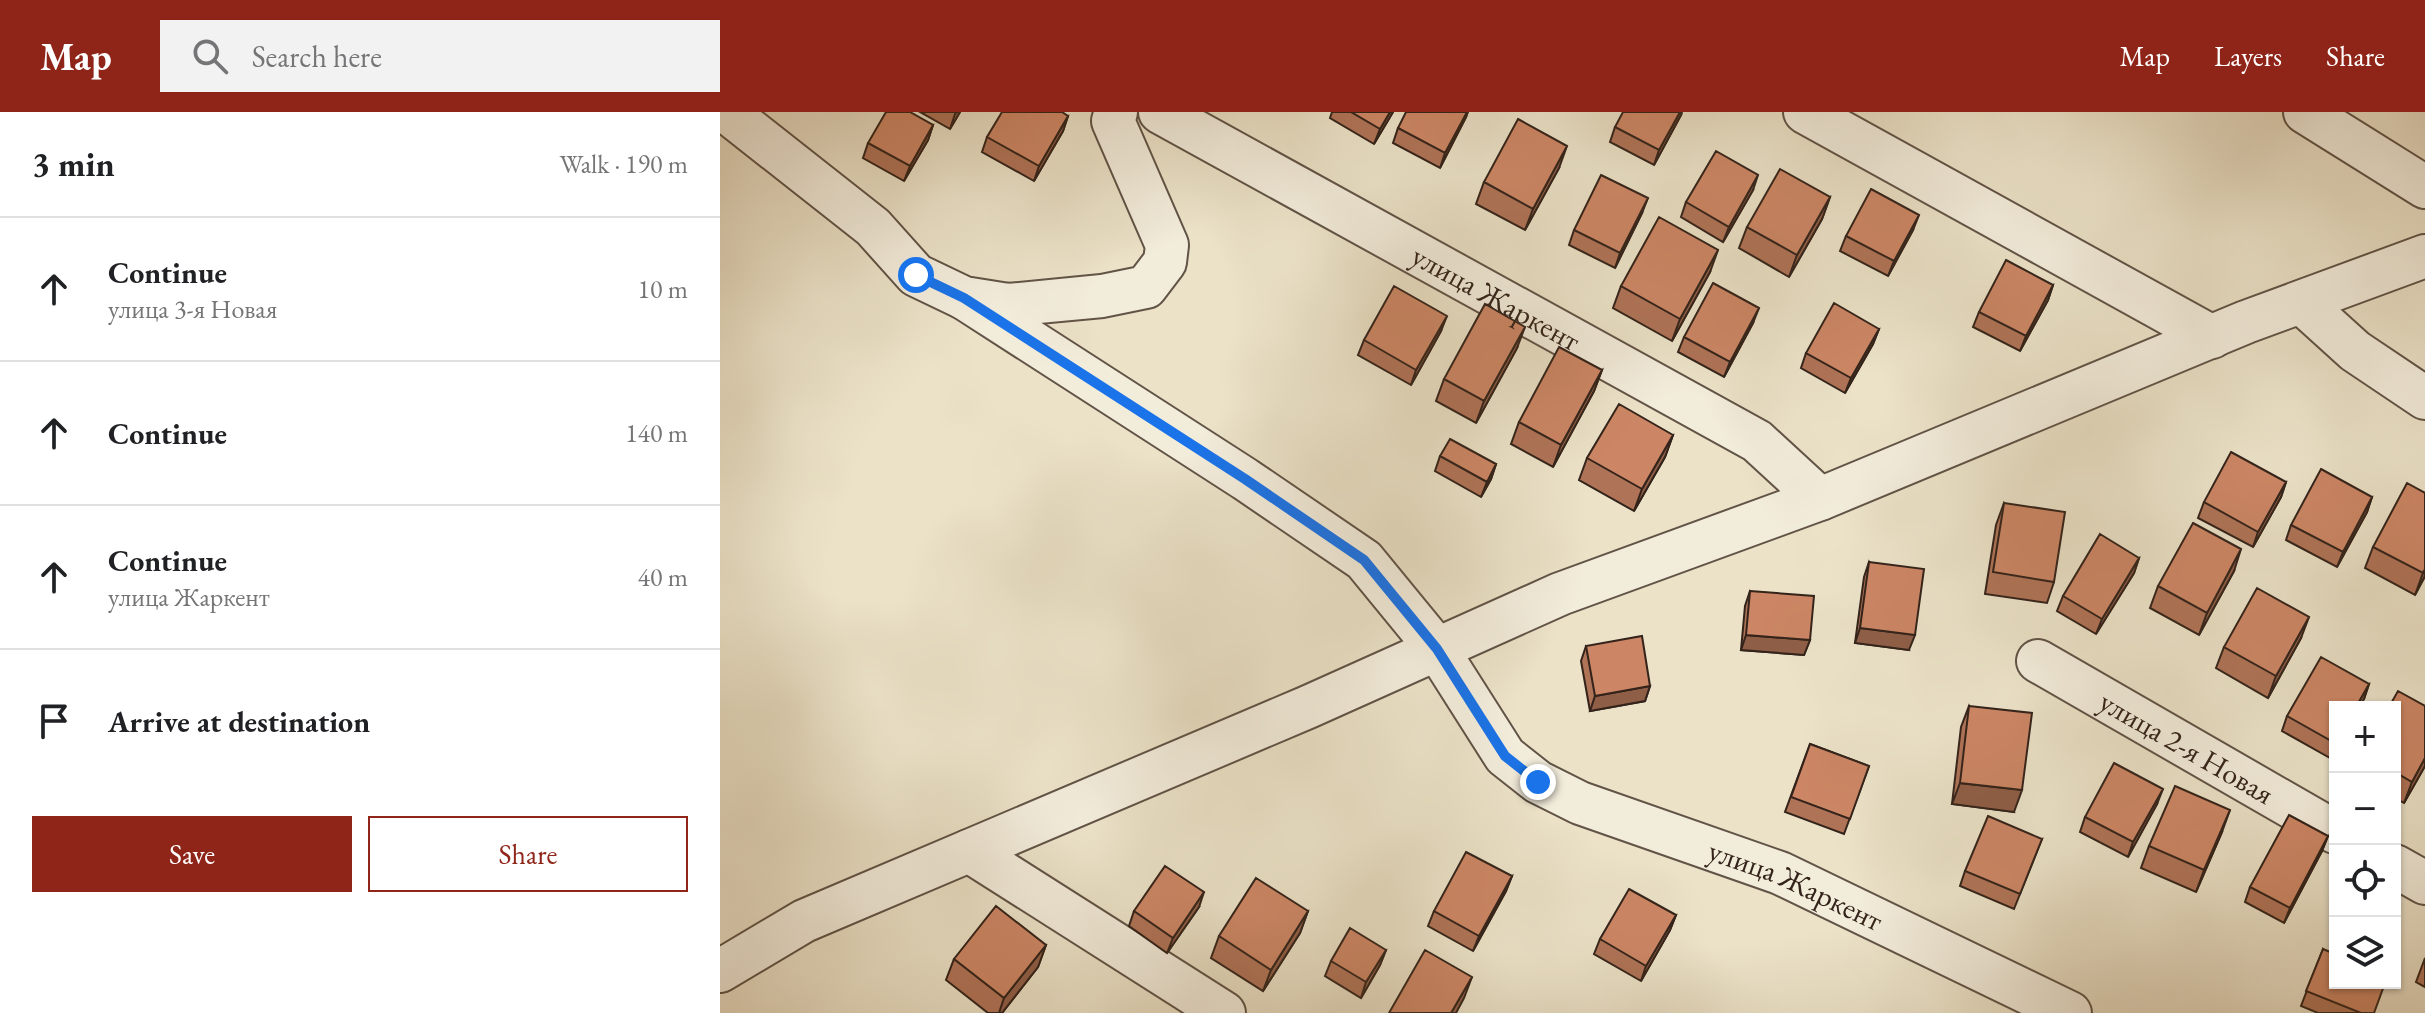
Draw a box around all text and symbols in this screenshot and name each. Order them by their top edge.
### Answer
search box [160,20,720,92]
text: Map [40,32,112,81]
icon: search [188,34,232,78]
text: Search here [252,37,382,76]
text: Map [2120,38,2170,74]
text: Layers [2214,38,2282,74]
text: Share [2326,38,2385,74]
text: 3 min [32,142,115,186]
text: Walk · 190 m [560,147,688,181]
street label: улица Жаркент [1405,235,1587,359]
text: Continue [108,253,227,292]
route start [898,257,934,293]
icon: ahead [32,267,76,311]
text: 10 m [638,272,688,306]
text: улица 3-я Новая [108,292,277,326]
icon: ahead [32,411,76,455]
text: Continue [108,414,227,453]
text: 140 m [625,416,688,450]
text: Continue [108,541,227,580]
icon: ahead [32,555,76,599]
text: 40 m [638,560,688,594]
text: улица Жаркент [108,580,270,614]
street label: улица 2-я Новая [2093,681,2281,812]
icon: arrive [32,699,76,743]
map controls [2329,701,2401,989]
button: + [2329,701,2401,773]
text: Arrive at destination [108,702,370,741]
route end [1520,764,1556,800]
button: − [2329,773,2401,845]
button: Save [32,816,352,892]
button: Share [368,816,688,892]
street label: улица Жаркент [1704,830,1890,939]
button: locate [2329,845,2401,917]
button: layers [2329,917,2401,989]

